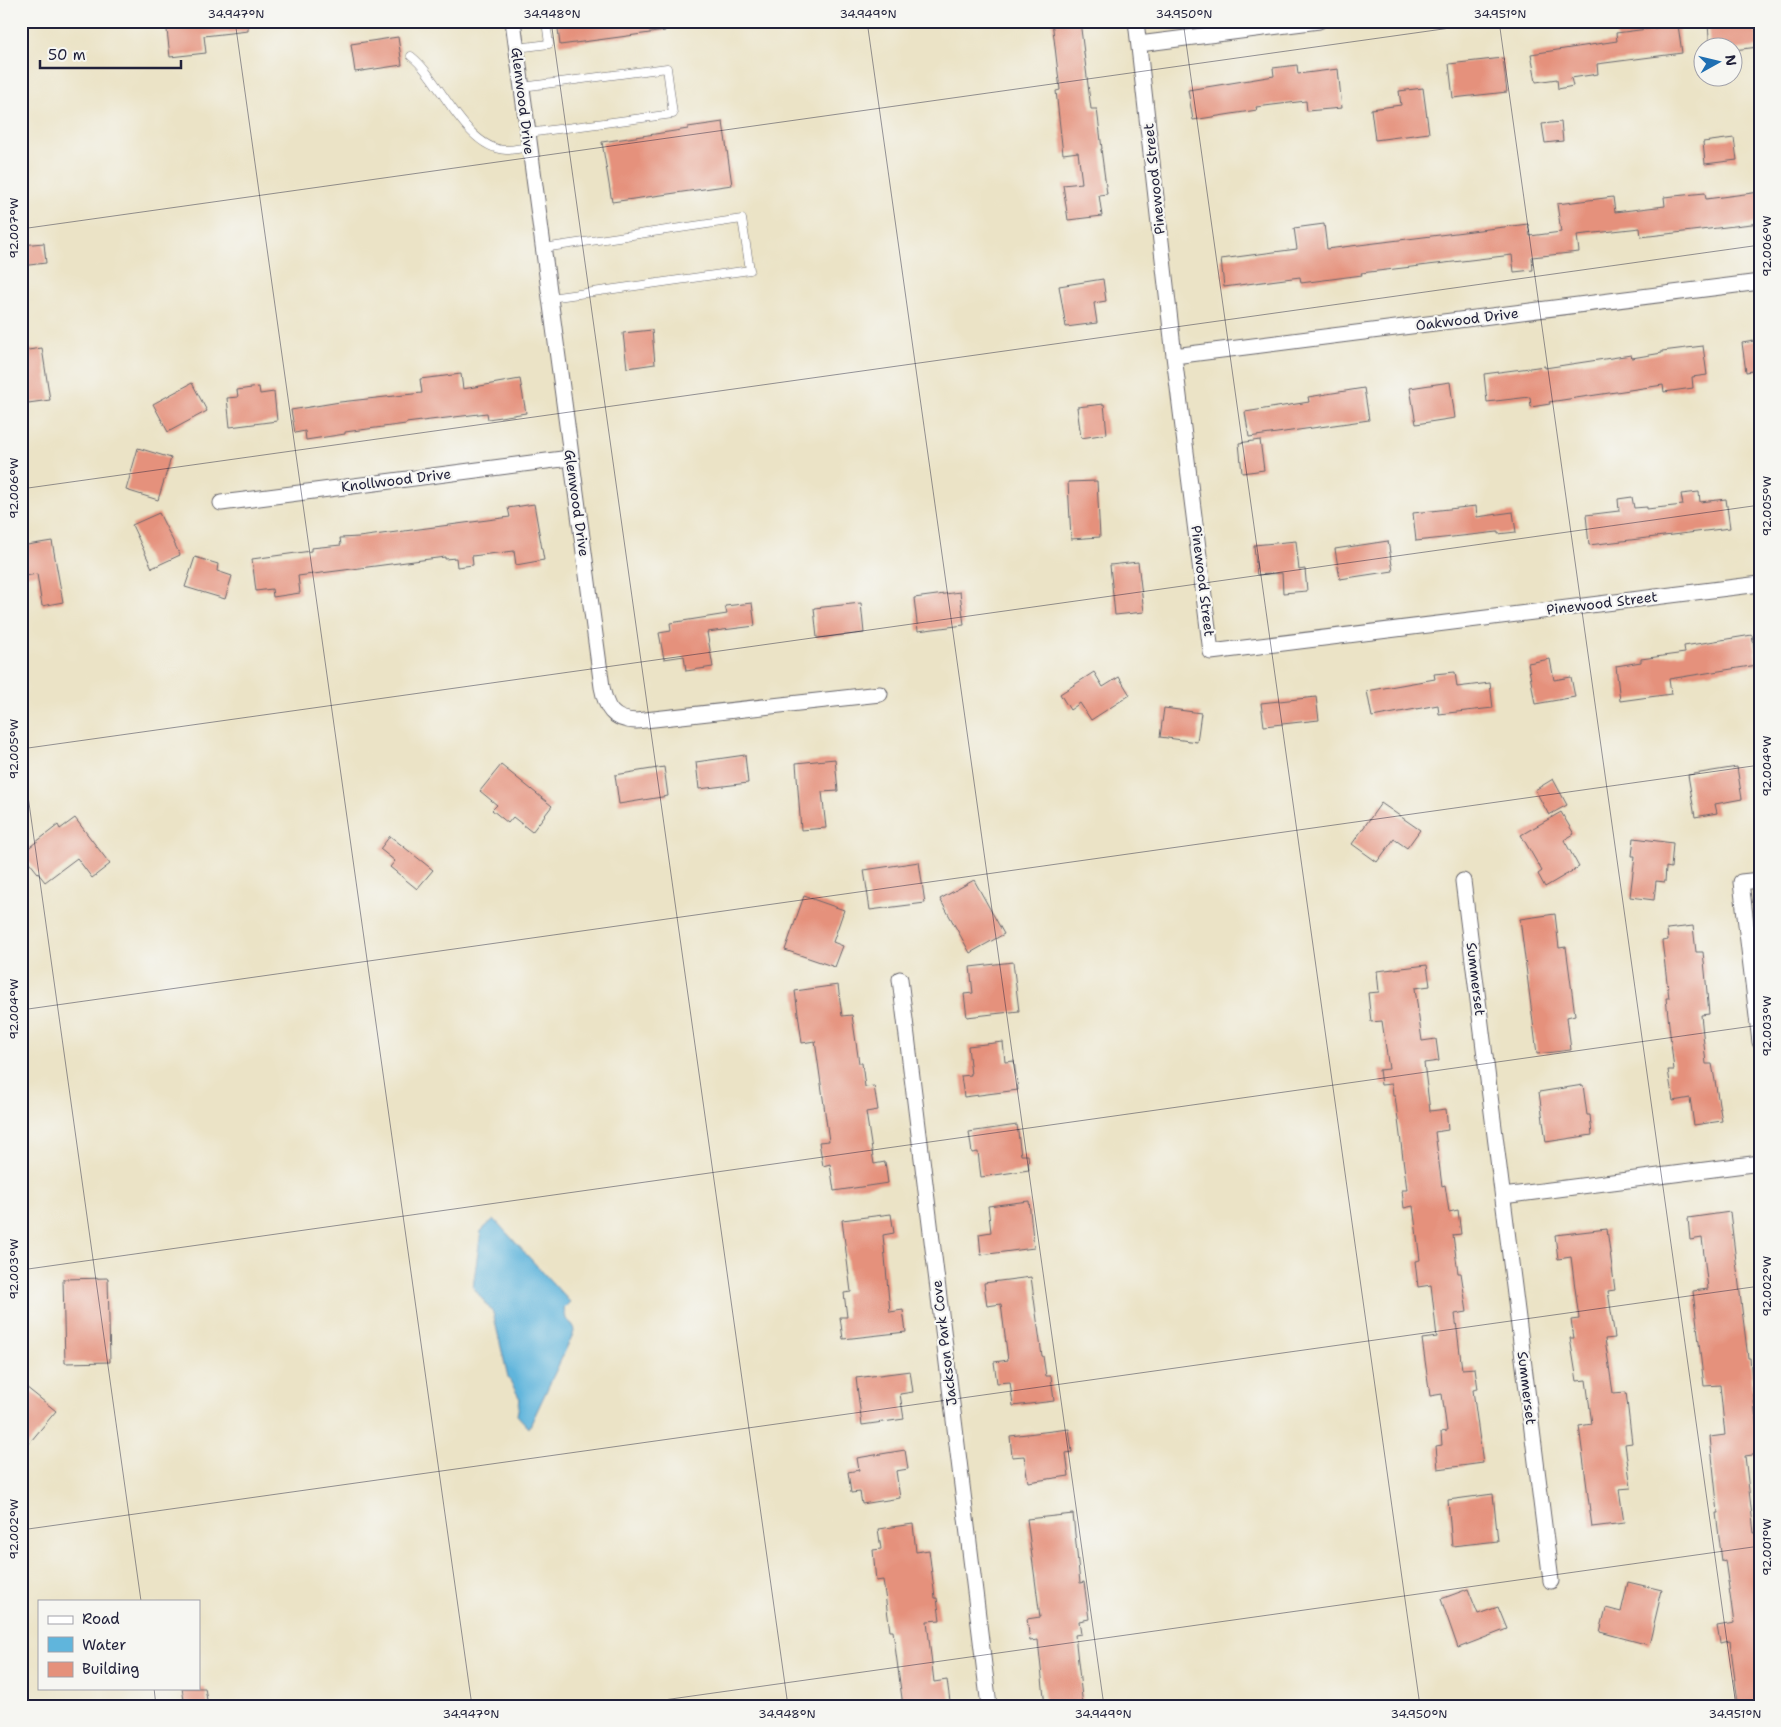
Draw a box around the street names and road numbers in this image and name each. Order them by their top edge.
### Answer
street label: Glenwood Drive [507,46,539,156]
street label: Pinewood Street [1139,122,1169,236]
street label: Oakwood Drive [1414,304,1520,334]
street label: Glenwood Drive [561,448,593,558]
street label: Knollwood Drive [340,464,452,496]
street label: Pinewood Street [1187,524,1219,638]
street label: Pinewood Street [1545,587,1659,619]
street label: Summerset [1463,941,1489,1017]
street label: Jackson Park Cove [927,1279,961,1407]
street label: Summerset [1514,1350,1540,1426]

